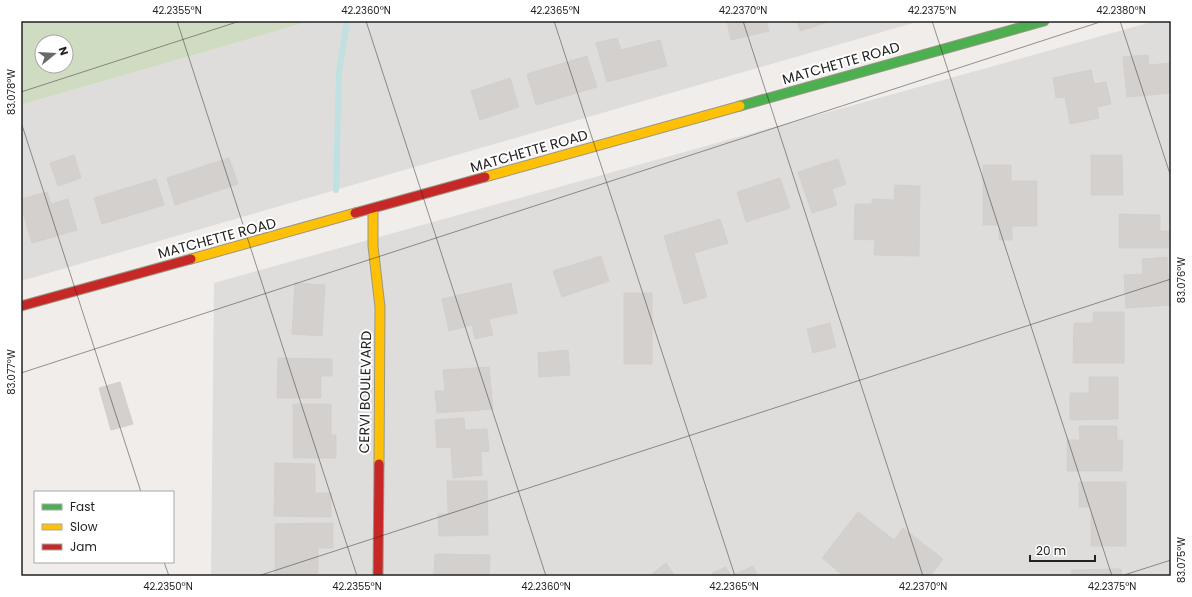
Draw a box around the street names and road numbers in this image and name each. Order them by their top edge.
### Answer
street label: MATCHETTE ROAD [780,37,902,89]
street label: MATCHETTE ROAD [468,125,590,177]
street label: MATCHETTE ROAD [156,213,278,263]
street label: CERVI BOULEVARD [354,330,376,454]

